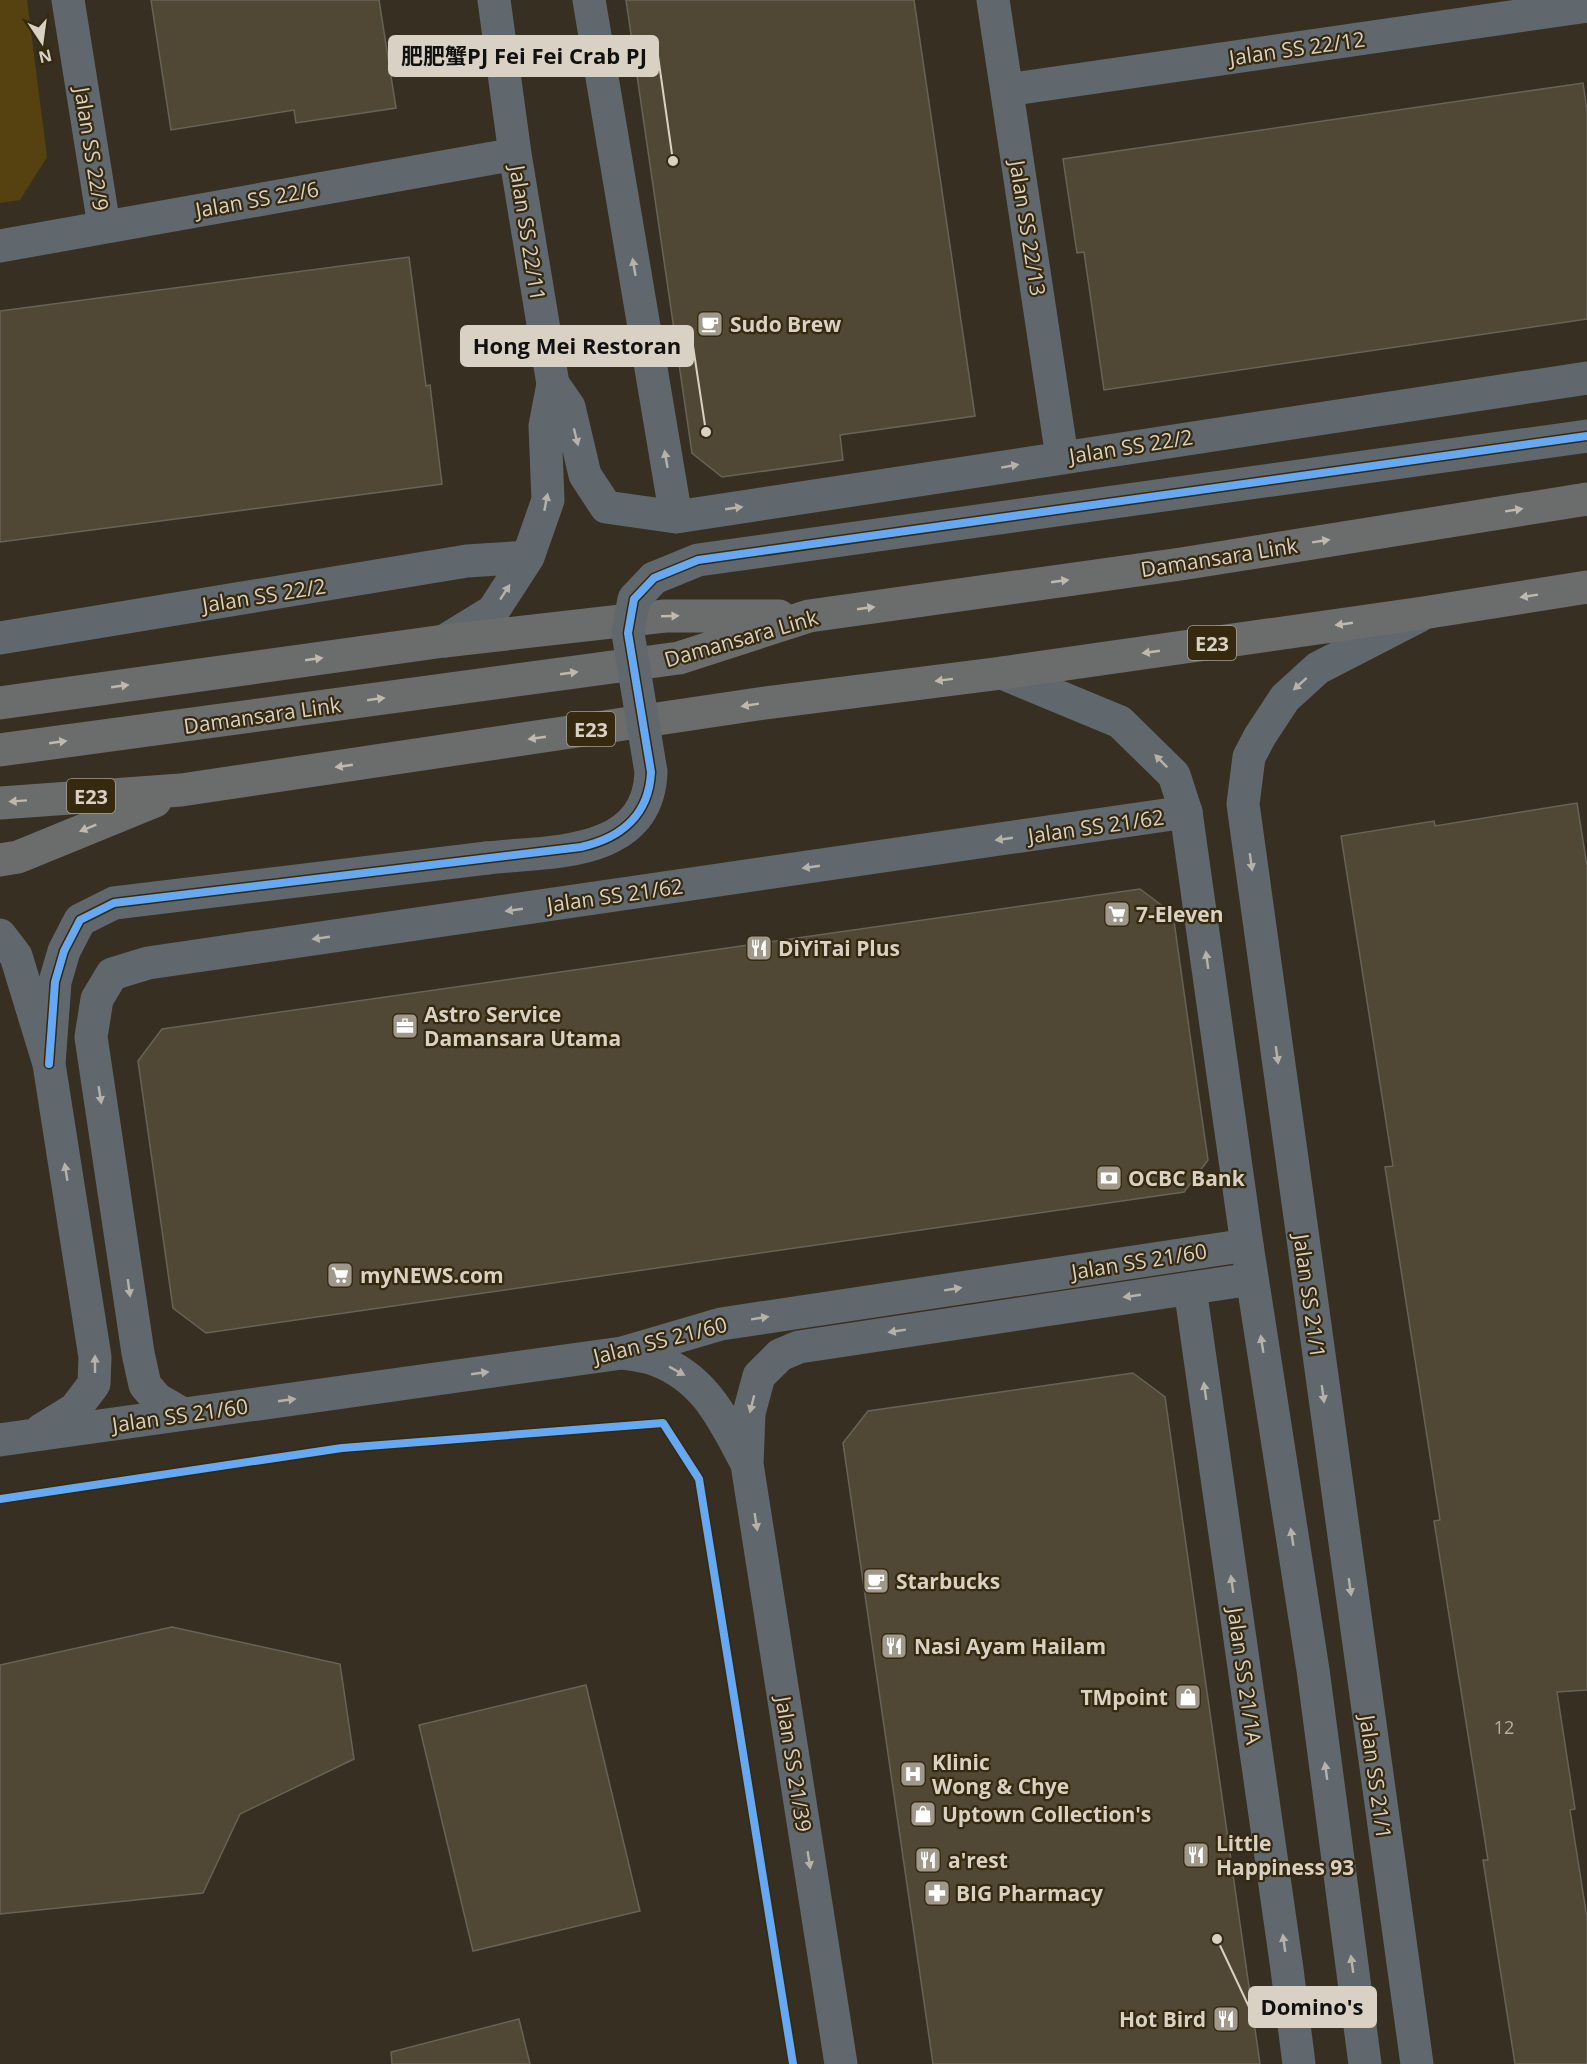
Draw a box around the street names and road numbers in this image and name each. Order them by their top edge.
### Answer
street label: Jalan SS 22/12 [1225,25,1367,72]
street label: Jalan SS 22/9 [68,83,116,213]
street label: Jalan SS 22/13 [1003,156,1053,298]
street label: Jalan SS 22/11 [503,161,553,303]
street label: Jalan SS 22/6 [191,174,321,224]
street label: Jalan SS 22/2 [1065,422,1195,470]
street label: Damansara Link [1139,531,1299,583]
street label: Jalan SS 22/2 [198,571,328,619]
street label: Damansara Link [661,603,821,673]
road number: E23 [1188,626,1236,660]
street label: Damansara Link [182,690,342,740]
road number: E23 [567,712,615,746]
road number: E23 [67,779,115,813]
street label: Jalan SS 21/62 [1024,803,1166,850]
street label: Jalan SS 21/62 [543,872,685,919]
street label: Jalan SS 21/1 [1287,1230,1333,1360]
street label: Jalan SS 21/60 [1067,1236,1209,1286]
street label: Jalan SS 21/60 [588,1310,730,1371]
street label: Jalan SS 21/60 [108,1392,250,1439]
street label: Jalan SS 21/1A [1221,1604,1269,1747]
street label: Jalan SS 21/39 [769,1692,819,1834]
street label: Jalan SS 21/1 [1353,1711,1399,1841]

